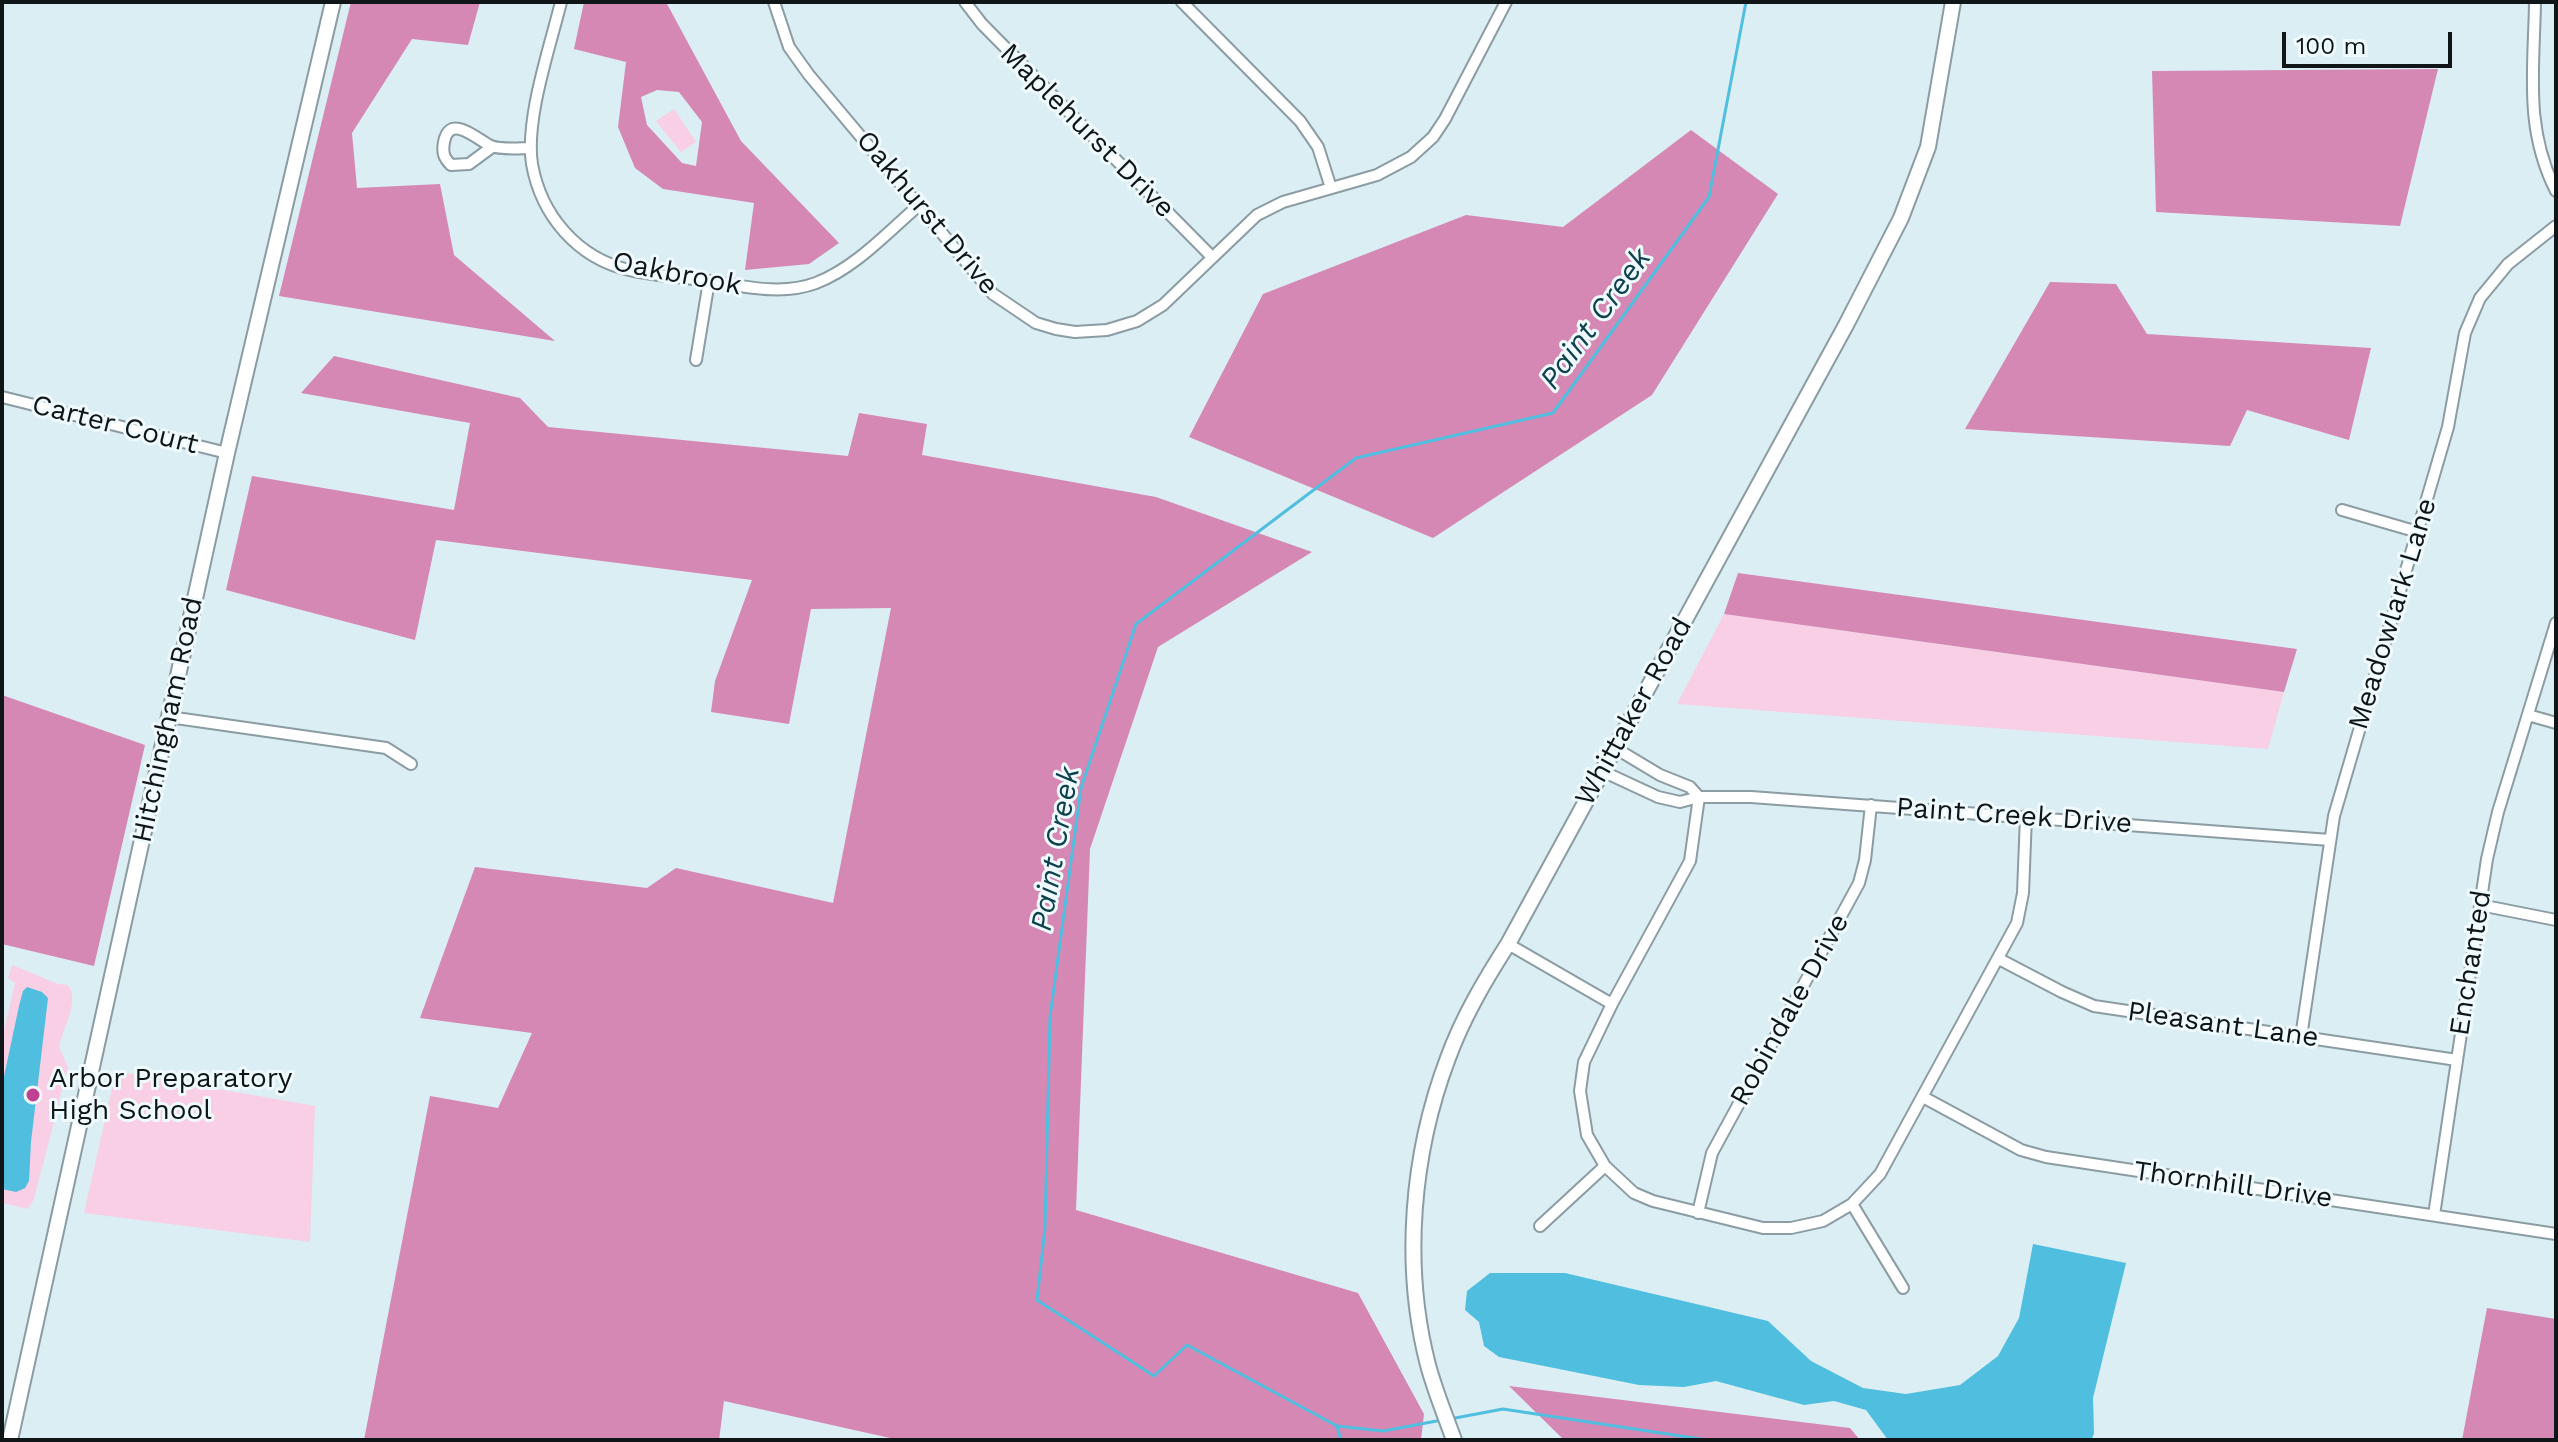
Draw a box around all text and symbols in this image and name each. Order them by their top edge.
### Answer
scale bar [2286,16,2456,66]
text: 100 m [2296,32,2366,60]
street label: Maplehurst Drive [993,37,1181,225]
street label: Oakhurst Drive [849,124,1005,302]
water label: Paint Creek [1533,241,1659,397]
street label: Oakbrook [610,245,744,303]
street label: Carter Court [28,388,202,462]
street label: Meadowlark Lane [2342,494,2444,734]
street label: Hitchingham Road [126,594,210,846]
street label: Whittaker Road [1568,612,1700,812]
water label: Paint Creek [1024,764,1088,934]
street label: Paint Creek Drive [1895,791,2133,841]
street label: Enchanted [2443,888,2499,1038]
street label: Robindale Drive [1723,908,1857,1112]
street label: Pleasant Lane [2125,995,2321,1055]
place label: Arbor Preparatory High School [49,1062,293,1128]
marker: Arbor Preparatory High School [24,1086,42,1104]
street label: Thornhill Drive [2131,1154,2335,1216]

